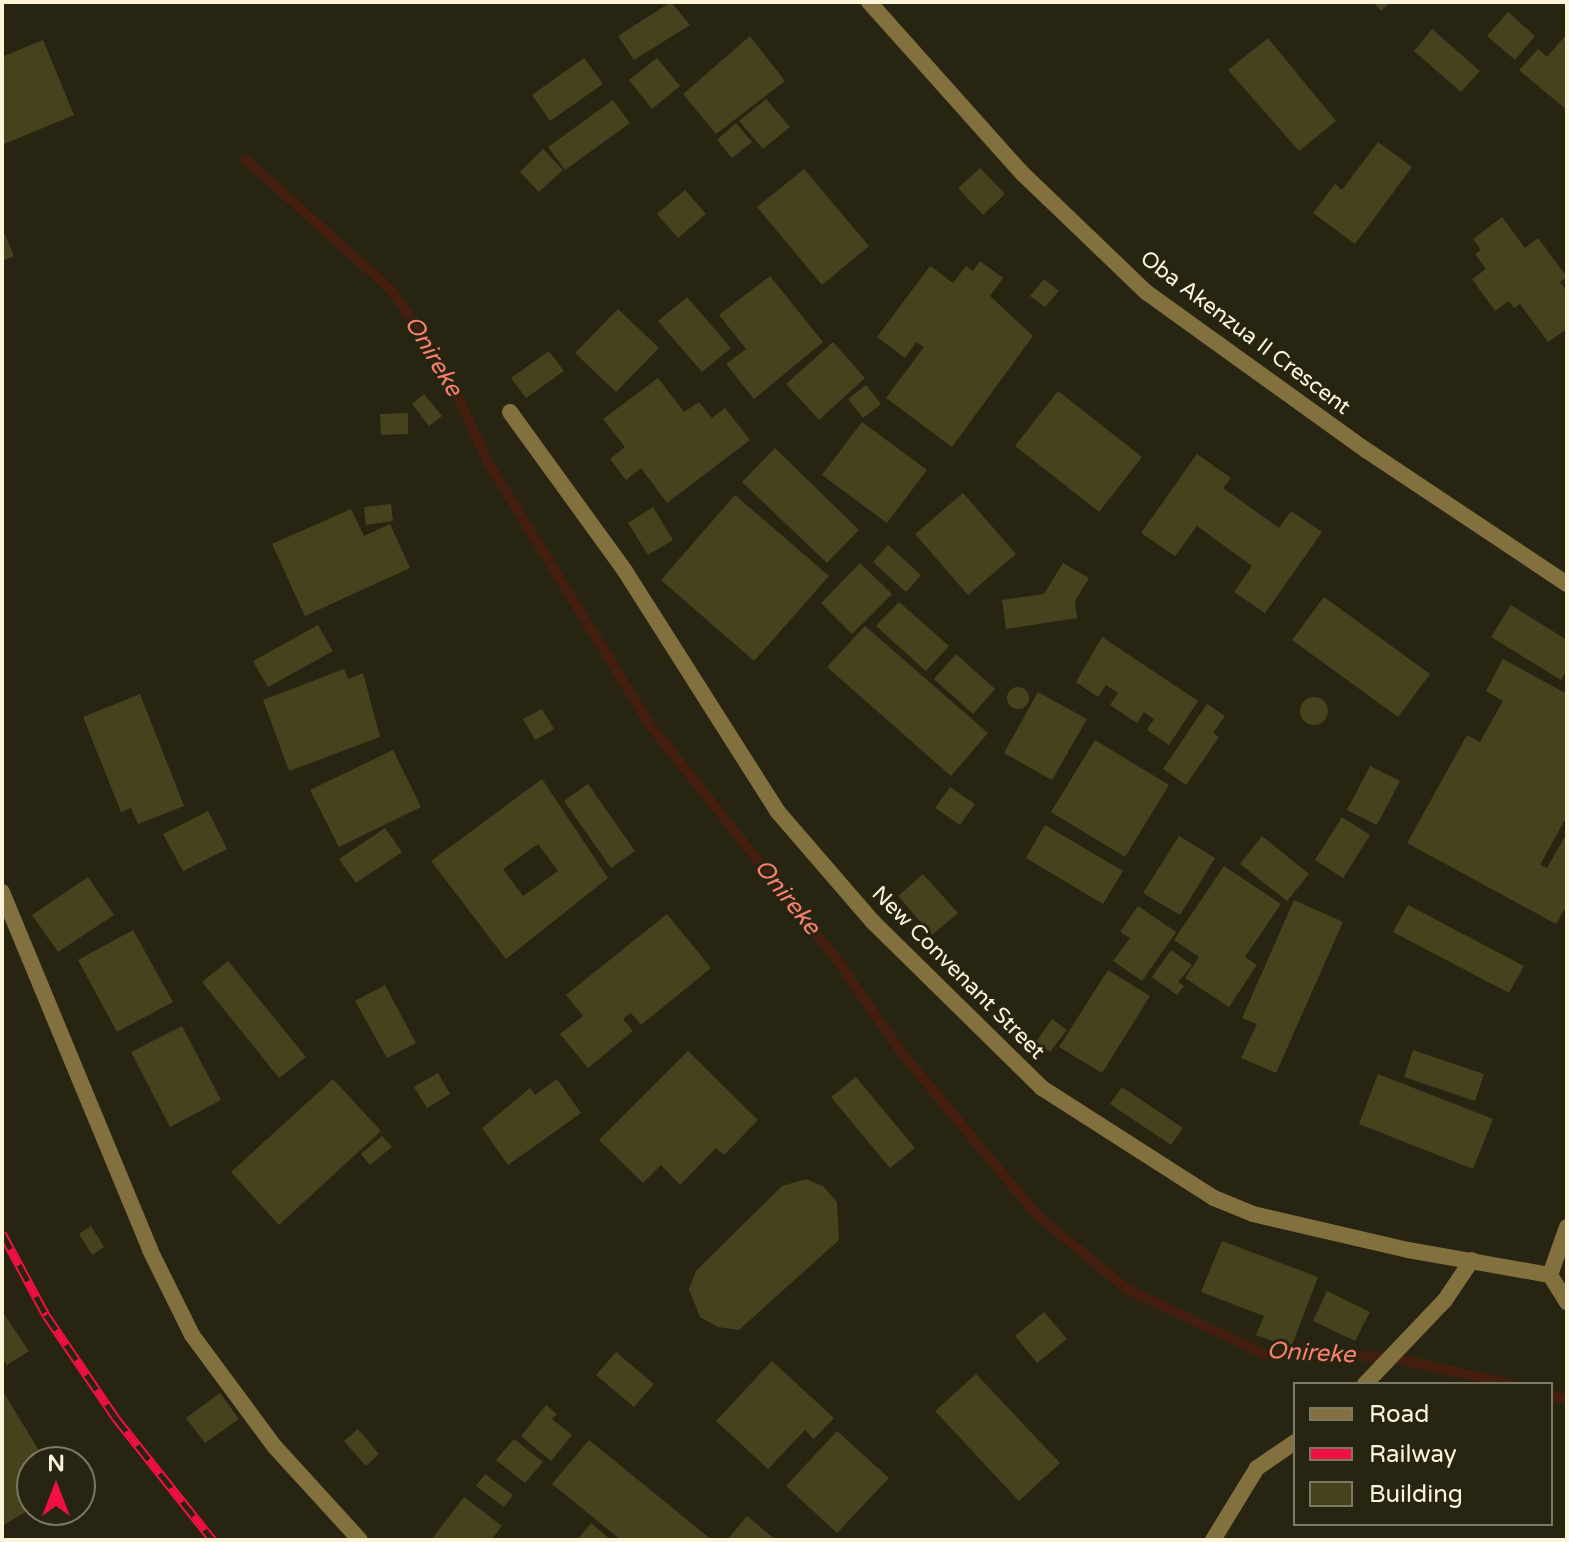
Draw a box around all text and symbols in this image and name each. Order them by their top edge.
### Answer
street label: Oba Akenzua II Crescent [1135,245,1355,421]
water label: Onireke [398,311,468,401]
water label: Onireke [748,853,826,941]
street label: New Convenant Street [866,881,1050,1065]
water label: Onireke [1266,1336,1356,1370]
legend [1293,1382,1553,1526]
text: Road [1369,1400,1429,1429]
text: Railway [1369,1440,1457,1469]
north arrow [16,1446,96,1526]
text: N [47,1451,65,1477]
text: Building [1369,1480,1463,1509]

